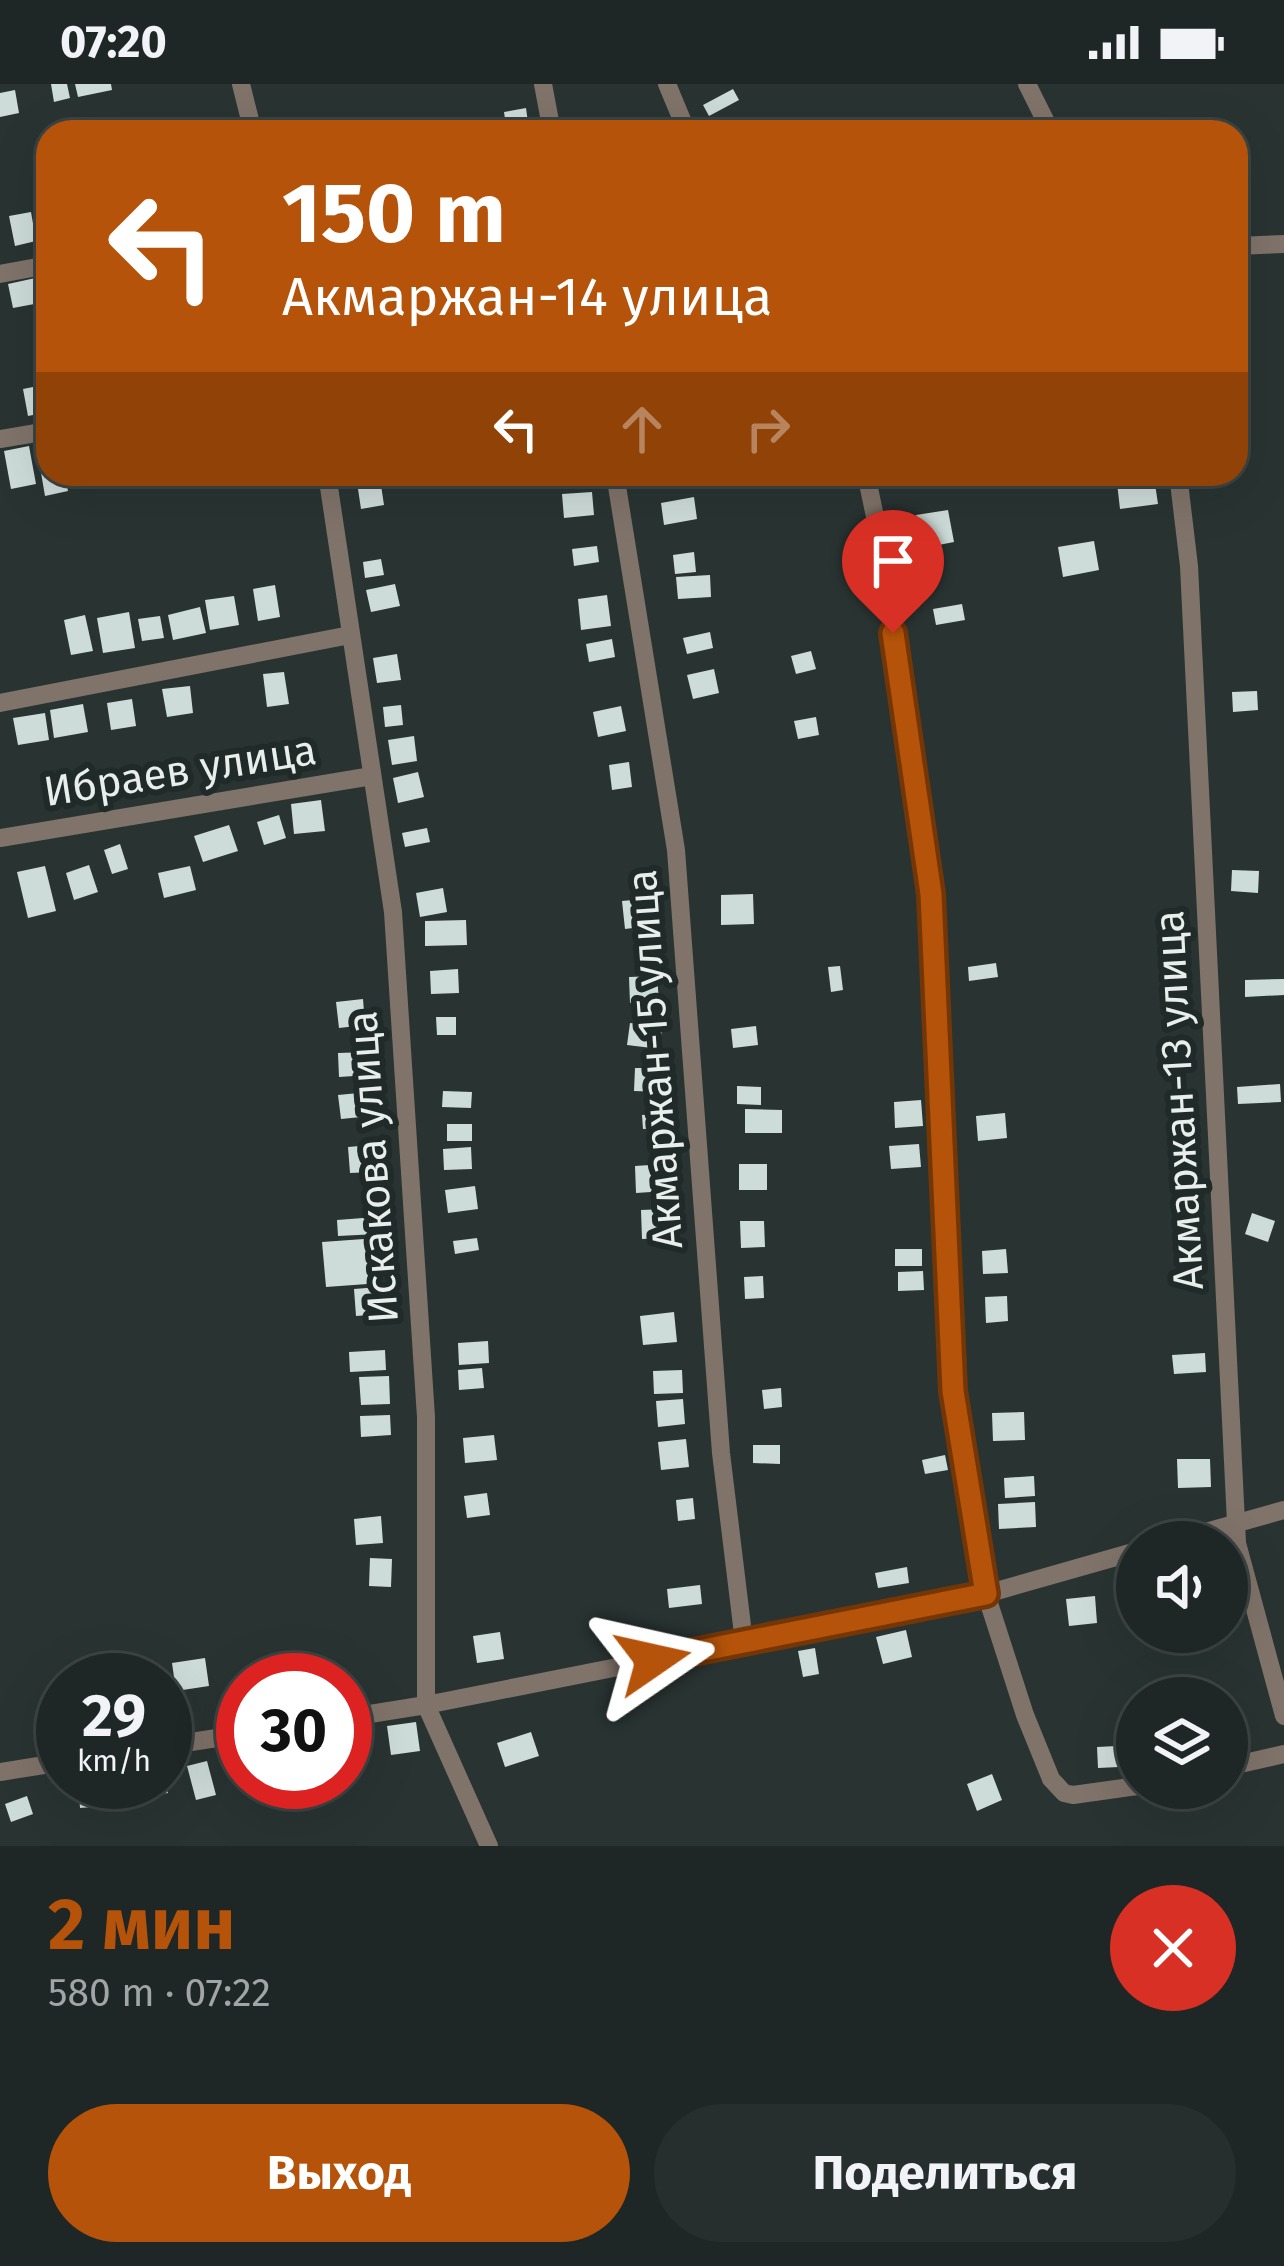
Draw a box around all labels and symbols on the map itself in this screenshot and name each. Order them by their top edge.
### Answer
pin [842,510,944,633]
street label: Ибраев улица [40,725,320,817]
street label: Акмаржан-15 улица [617,868,693,1250]
street label: Акмаржан-13 улица [1144,909,1214,1291]
street label: Искакова улица [337,1009,409,1325]
position arrow [590,1597,716,1723]
speed limit sign: 30 [216,1653,372,1809]

